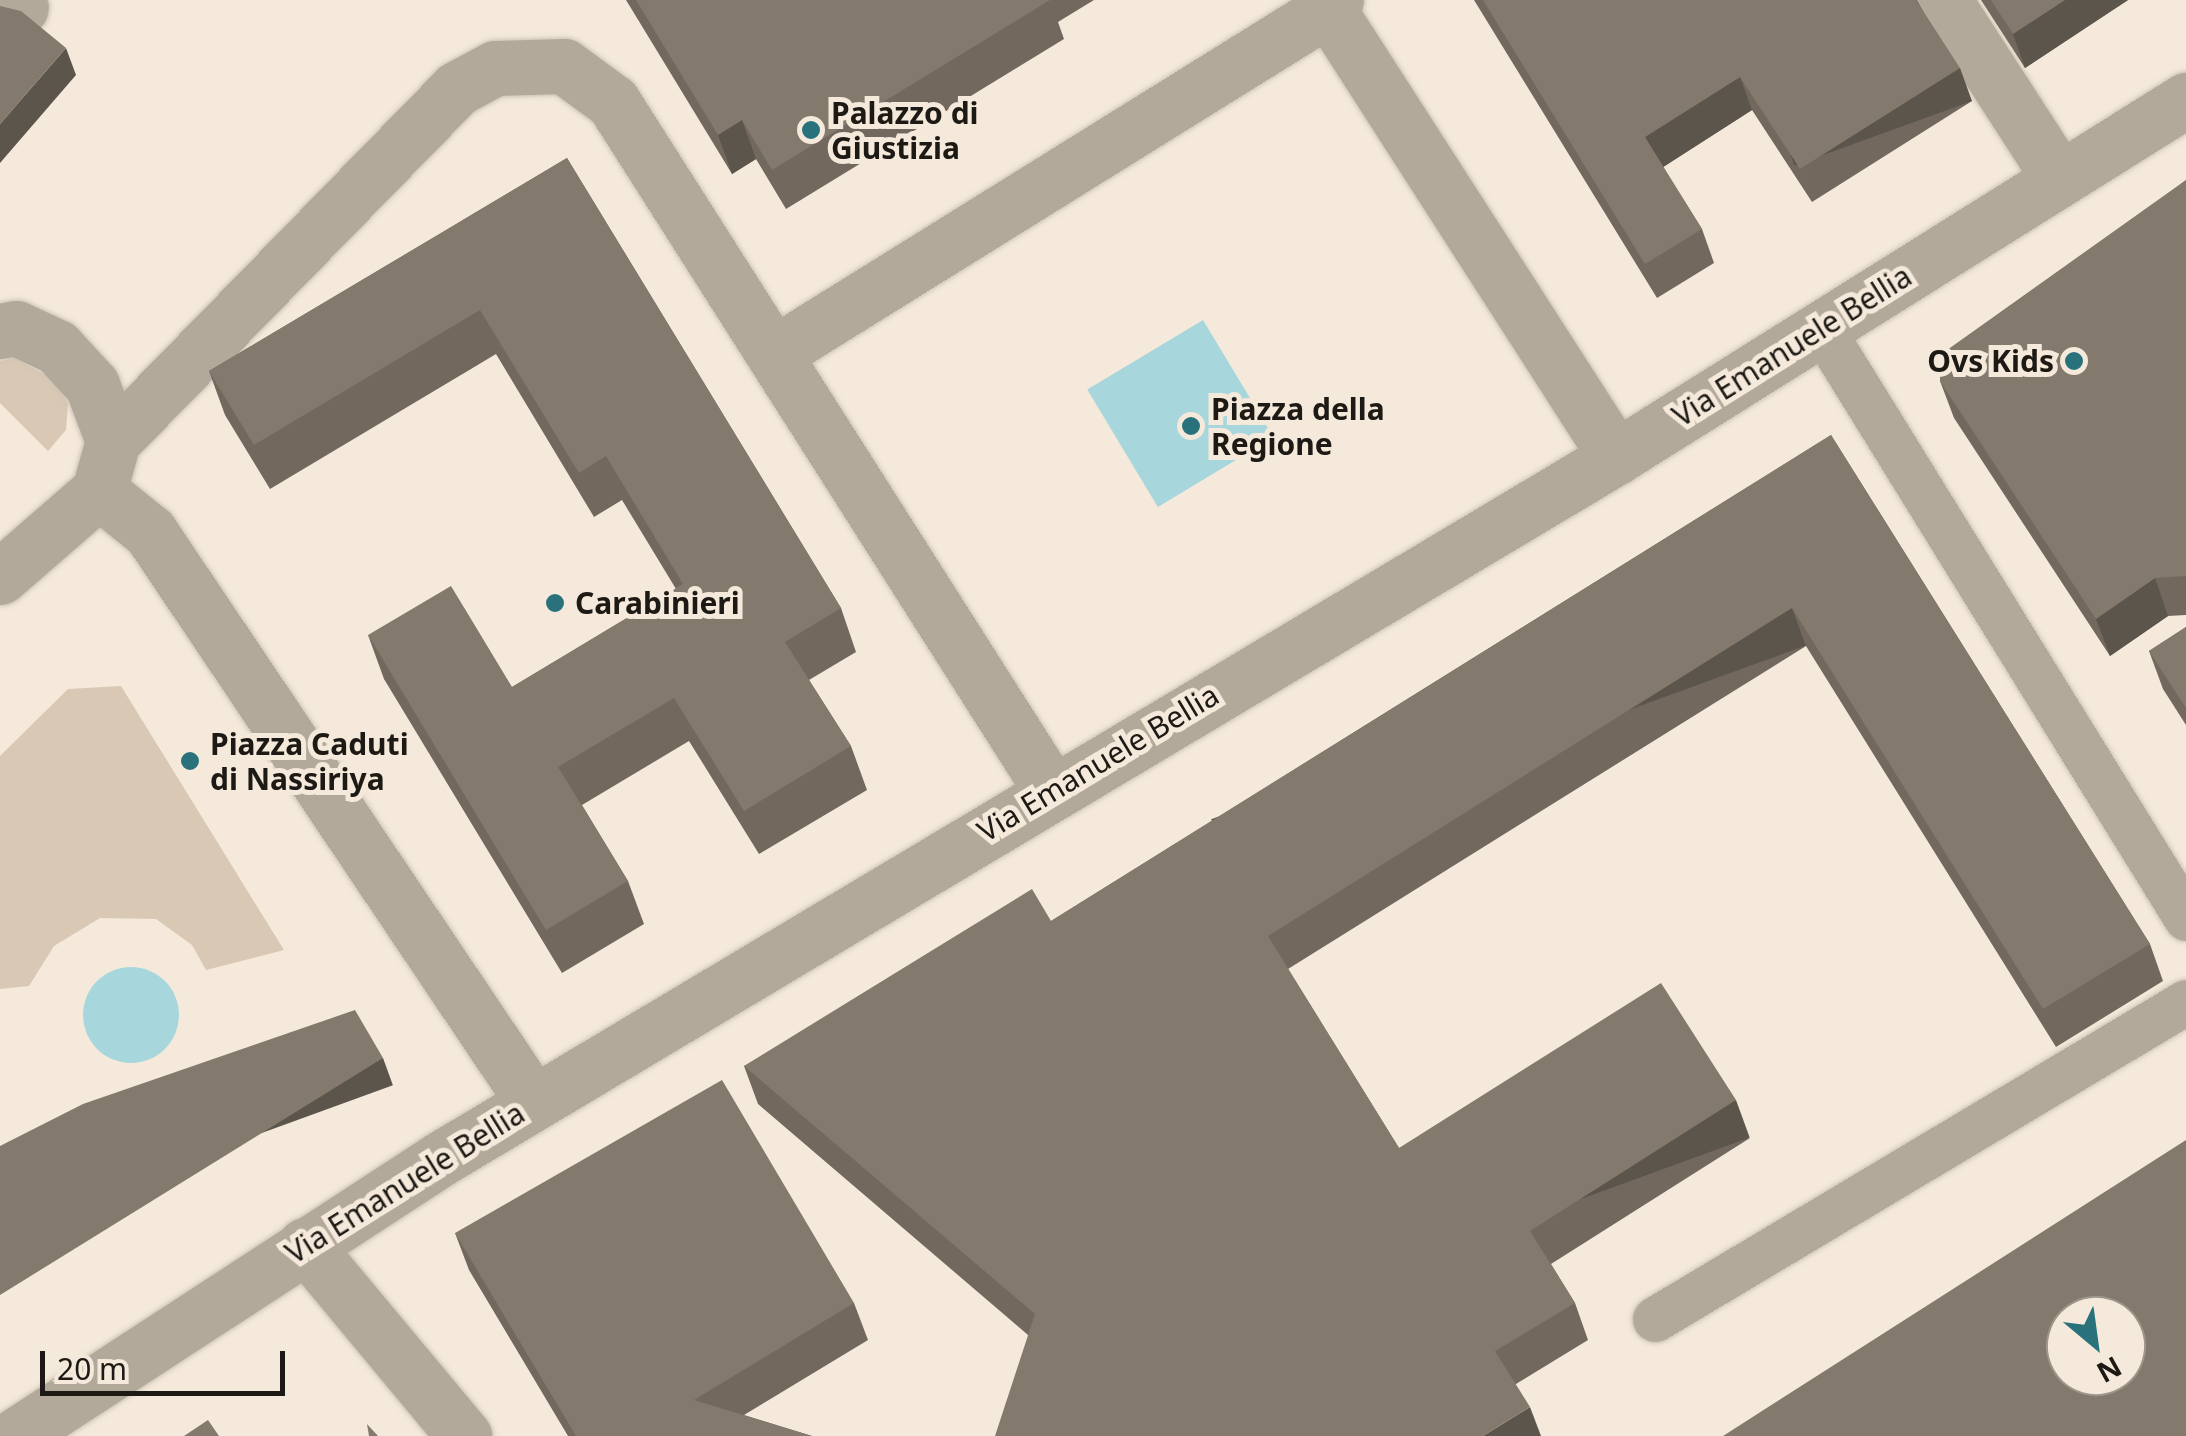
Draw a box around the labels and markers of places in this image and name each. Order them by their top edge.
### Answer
place label: Palazzo di Giustizia [831,95,979,166]
marker: Palazzo di Giustizia [800,119,822,141]
place label: Ovs Kids [1927,343,2054,379]
marker: Ovs Kids [2063,350,2085,372]
place label: Piazza della Regione [1211,391,1385,462]
marker: Piazza della Regione [1180,415,1202,437]
place label: Carabinieri [575,585,740,621]
marker: Carabinieri [544,592,566,614]
place label: Piazza Caduti di Nassiriya [210,726,409,796]
marker: Piazza Caduti di Nassiriya [179,750,201,772]

